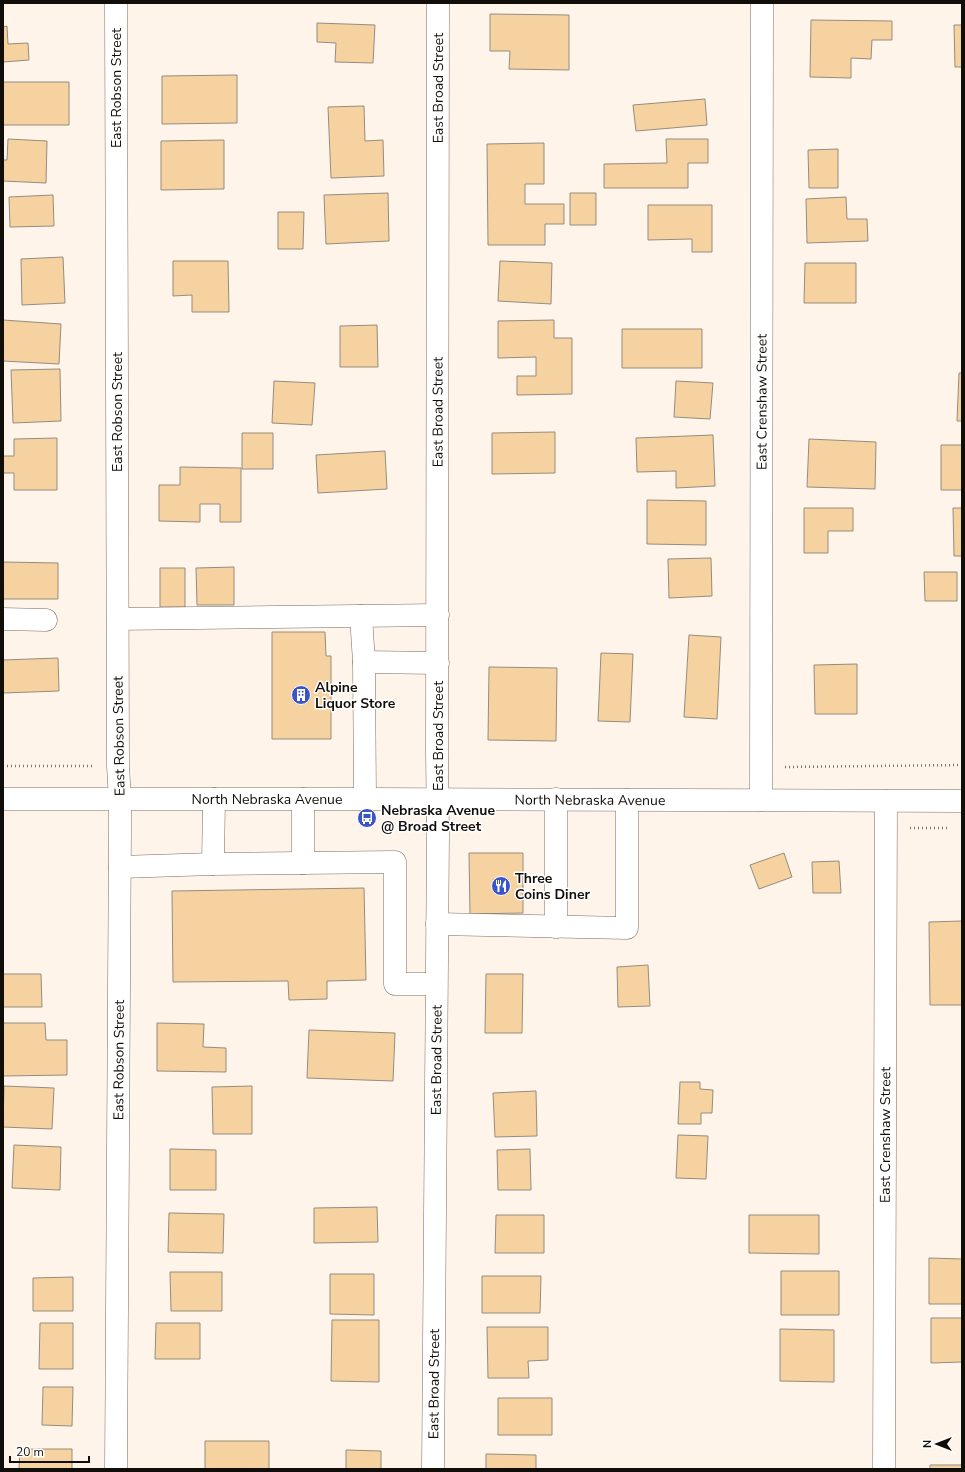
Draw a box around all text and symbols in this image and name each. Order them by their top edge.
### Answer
street label: East Robson Street [107,28,126,148]
street label: East Broad Street [428,33,447,143]
street label: East Crenshaw Street [752,334,771,470]
street label: East Robson Street [108,352,127,472]
street label: East Broad Street [428,357,447,467]
street label: East Robson Street [108,676,130,796]
place label: Alpine Liquor Store [315,678,396,713]
street label: East Broad Street [429,681,448,791]
building icon: Alpine Liquor Store [290,684,312,706]
street label: North Nebraska Avenue [192,790,342,809]
street label: North Nebraska Avenue [515,790,665,810]
place label: Nebraska Avenue @ Broad Street [381,801,495,836]
bus stop icon: Nebraska Avenue @ Broad Street [356,807,378,829]
place label: Three Coins Diner [515,869,590,904]
restaurant icon: Three Coins Diner [490,875,512,897]
street label: East Robson Street [109,1000,128,1120]
street label: East Broad Street [426,1005,446,1115]
street label: East Crenshaw Street [875,1067,895,1203]
street label: East Broad Street [424,1329,444,1439]
north arrow [917,1424,957,1464]
scale bar [10,1438,89,1464]
text: N [920,1440,935,1448]
text: 20 m [16,1444,44,1460]

